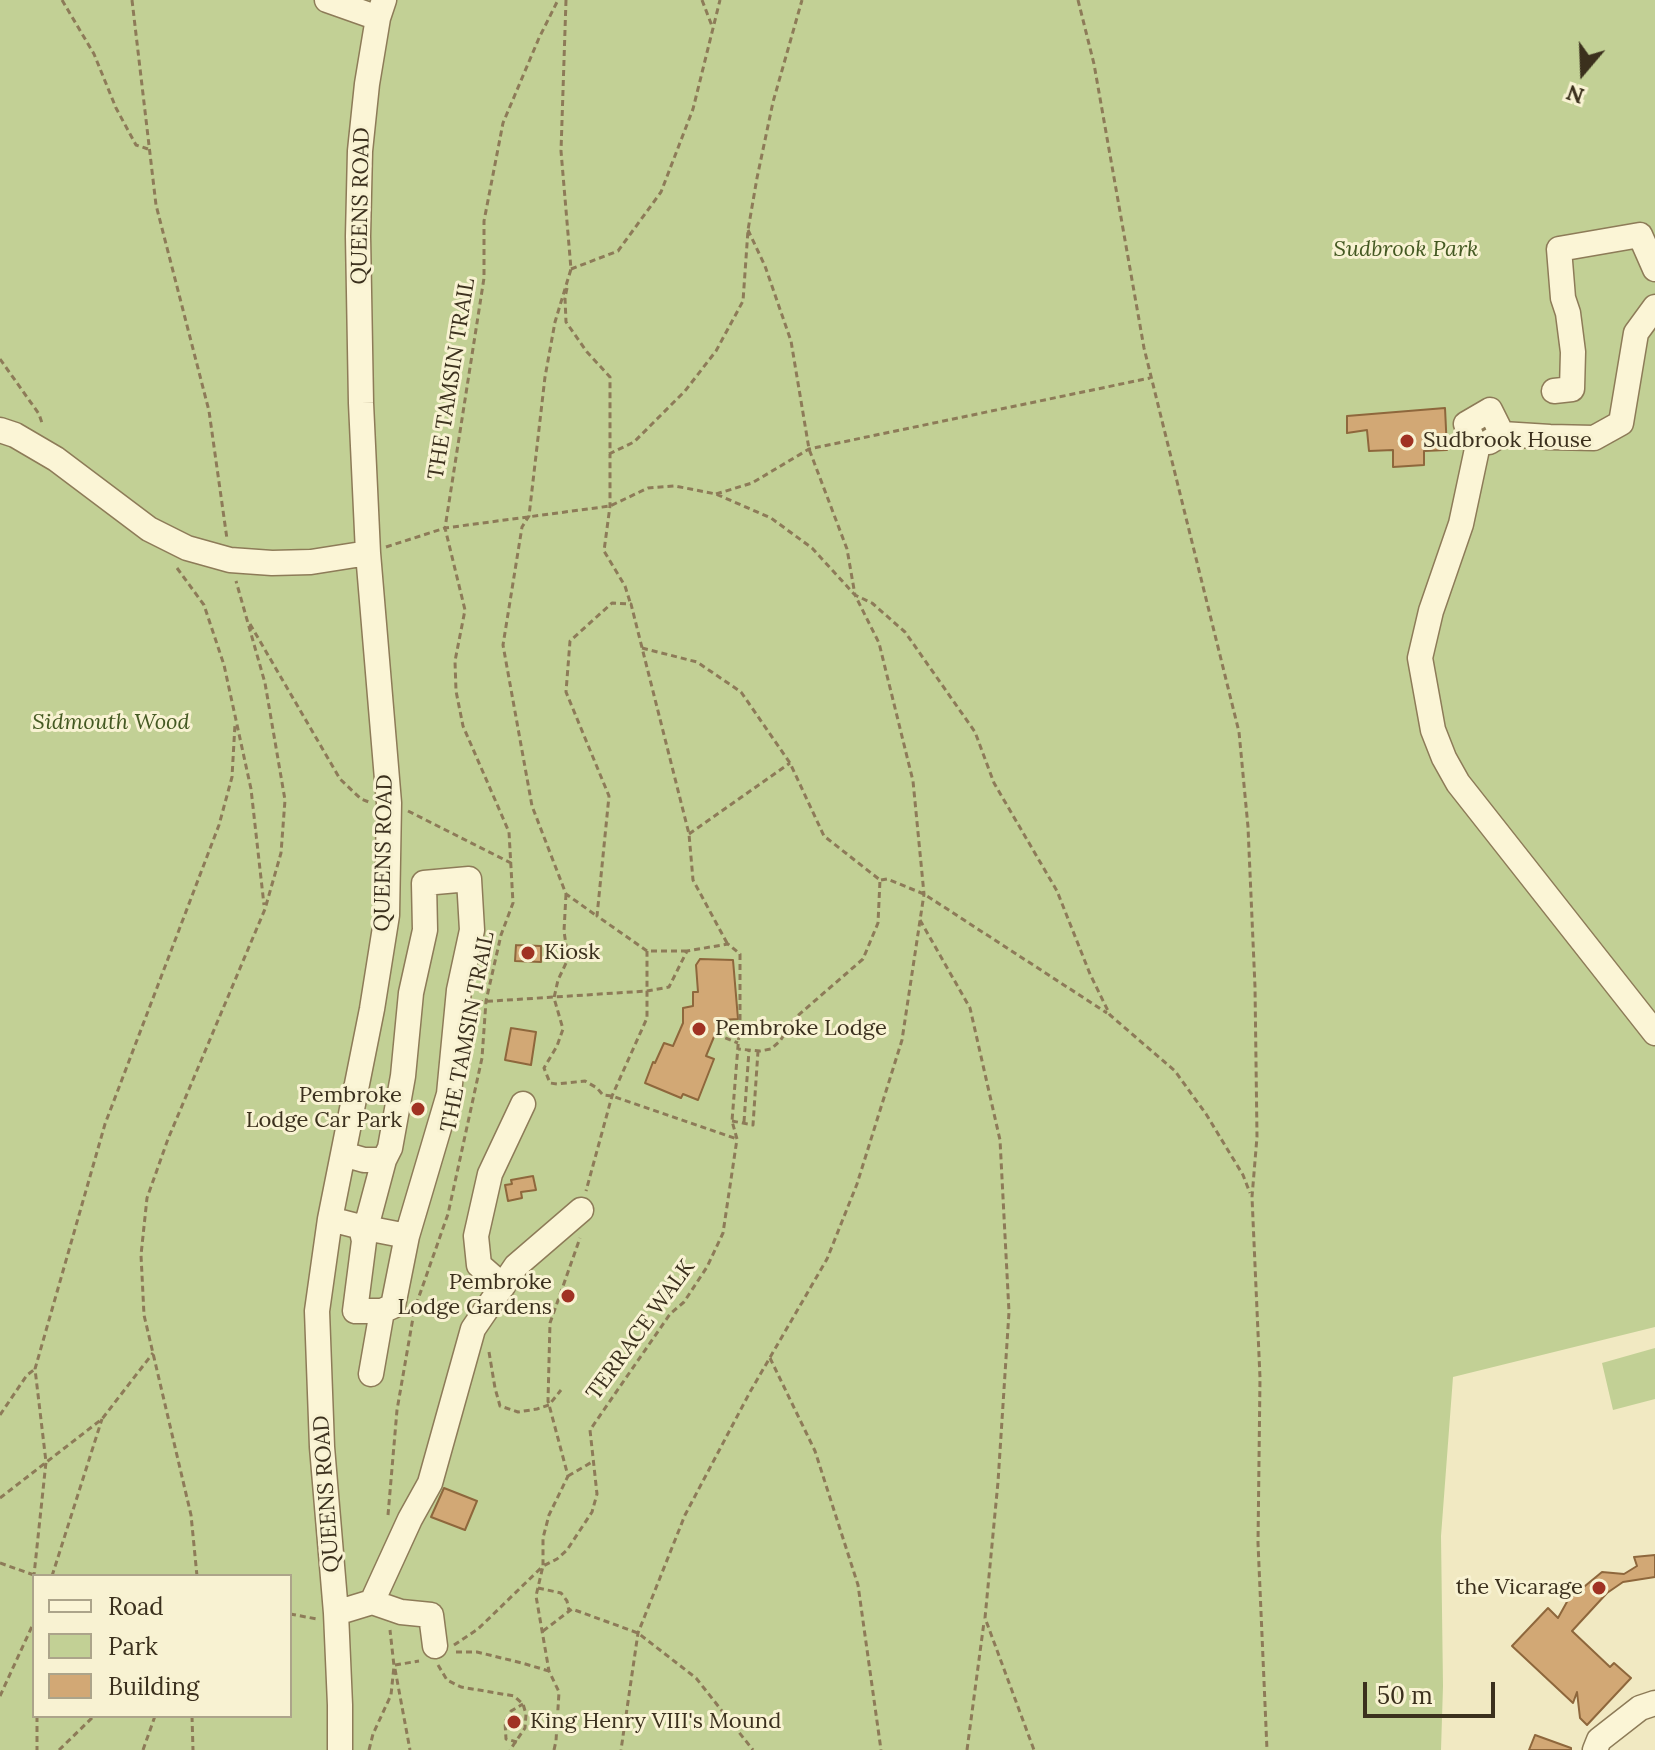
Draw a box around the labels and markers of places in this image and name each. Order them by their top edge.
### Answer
place label: Sudbrook House [1423,428,1592,454]
marker: Sudbrook House [1398,432,1416,450]
place label: Kiosk [544,940,600,966]
marker: Kiosk [519,944,537,962]
place label: Pembroke Lodge [715,1016,887,1042]
marker: Pembroke Lodge [690,1020,708,1038]
place label: Pembroke Lodge Car Park [246,1083,402,1134]
marker: Pembroke Lodge Car Park [409,1100,427,1118]
place label: Pembroke Lodge Gardens [397,1270,552,1322]
marker: Pembroke Lodge Gardens [559,1287,577,1305]
place label: the Vicarage [1456,1575,1583,1601]
marker: the Vicarage [1590,1579,1608,1597]
place label: King Henry VIII's Mound [530,1709,781,1735]
marker: King Henry VIII's Mound [505,1713,523,1731]

